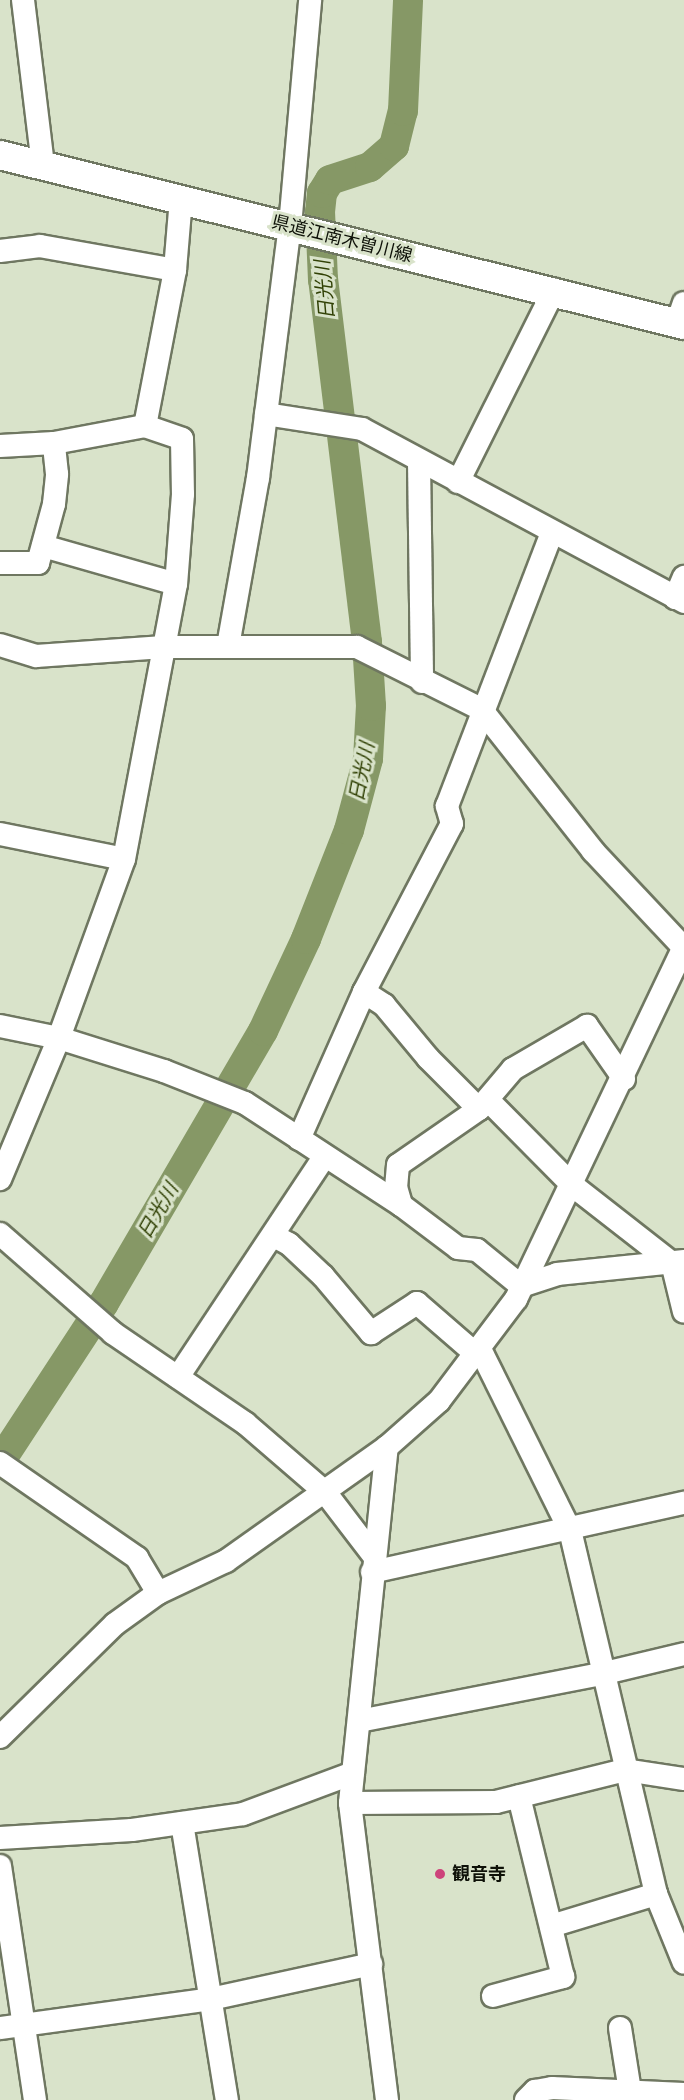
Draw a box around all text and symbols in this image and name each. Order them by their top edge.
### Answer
street label: 県道江南木曽川線 [270,211,414,267]
water label: 日光川 [310,259,340,321]
water label: 日光川 [344,740,380,804]
water label: 日光川 [133,1179,183,1243]
place label: 観音寺 [452,1863,506,1885]
marker: 観音寺 [433,1867,447,1881]

